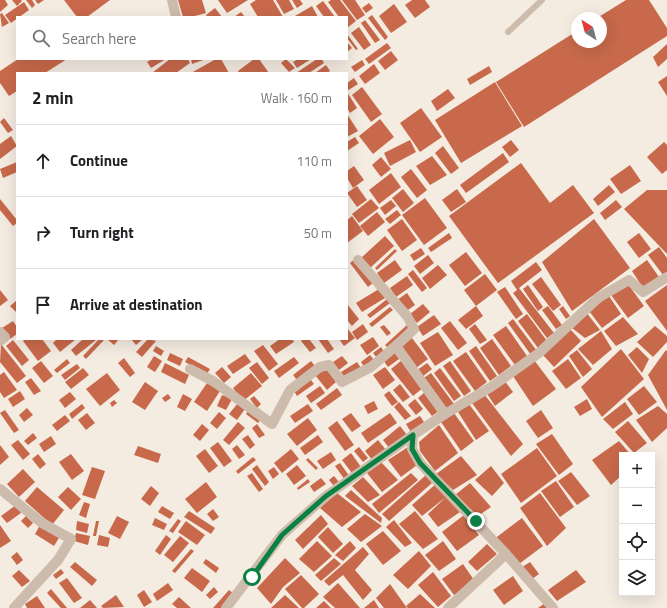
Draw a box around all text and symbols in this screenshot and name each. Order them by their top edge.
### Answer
north arrow [571,12,607,48]
search box [16,16,348,60]
icon: search [30,27,52,49]
text: Search here [62,27,136,50]
text: 2 min [32,85,73,111]
text: Walk · 160 m [261,88,332,108]
text: Continue [70,149,128,172]
icon: ahead [32,150,54,172]
text: 110 m [296,151,332,171]
text: Turn right [70,221,134,244]
icon: right [32,222,54,244]
text: 50 m [304,223,332,243]
text: Arrive at destination [70,293,203,316]
icon: arrive [32,294,54,316]
map controls [619,452,655,596]
button: + [619,452,655,488]
button: − [619,488,655,524]
route end [467,512,485,530]
button: locate [619,524,655,560]
button: layers [619,560,655,596]
route start [243,568,261,586]

